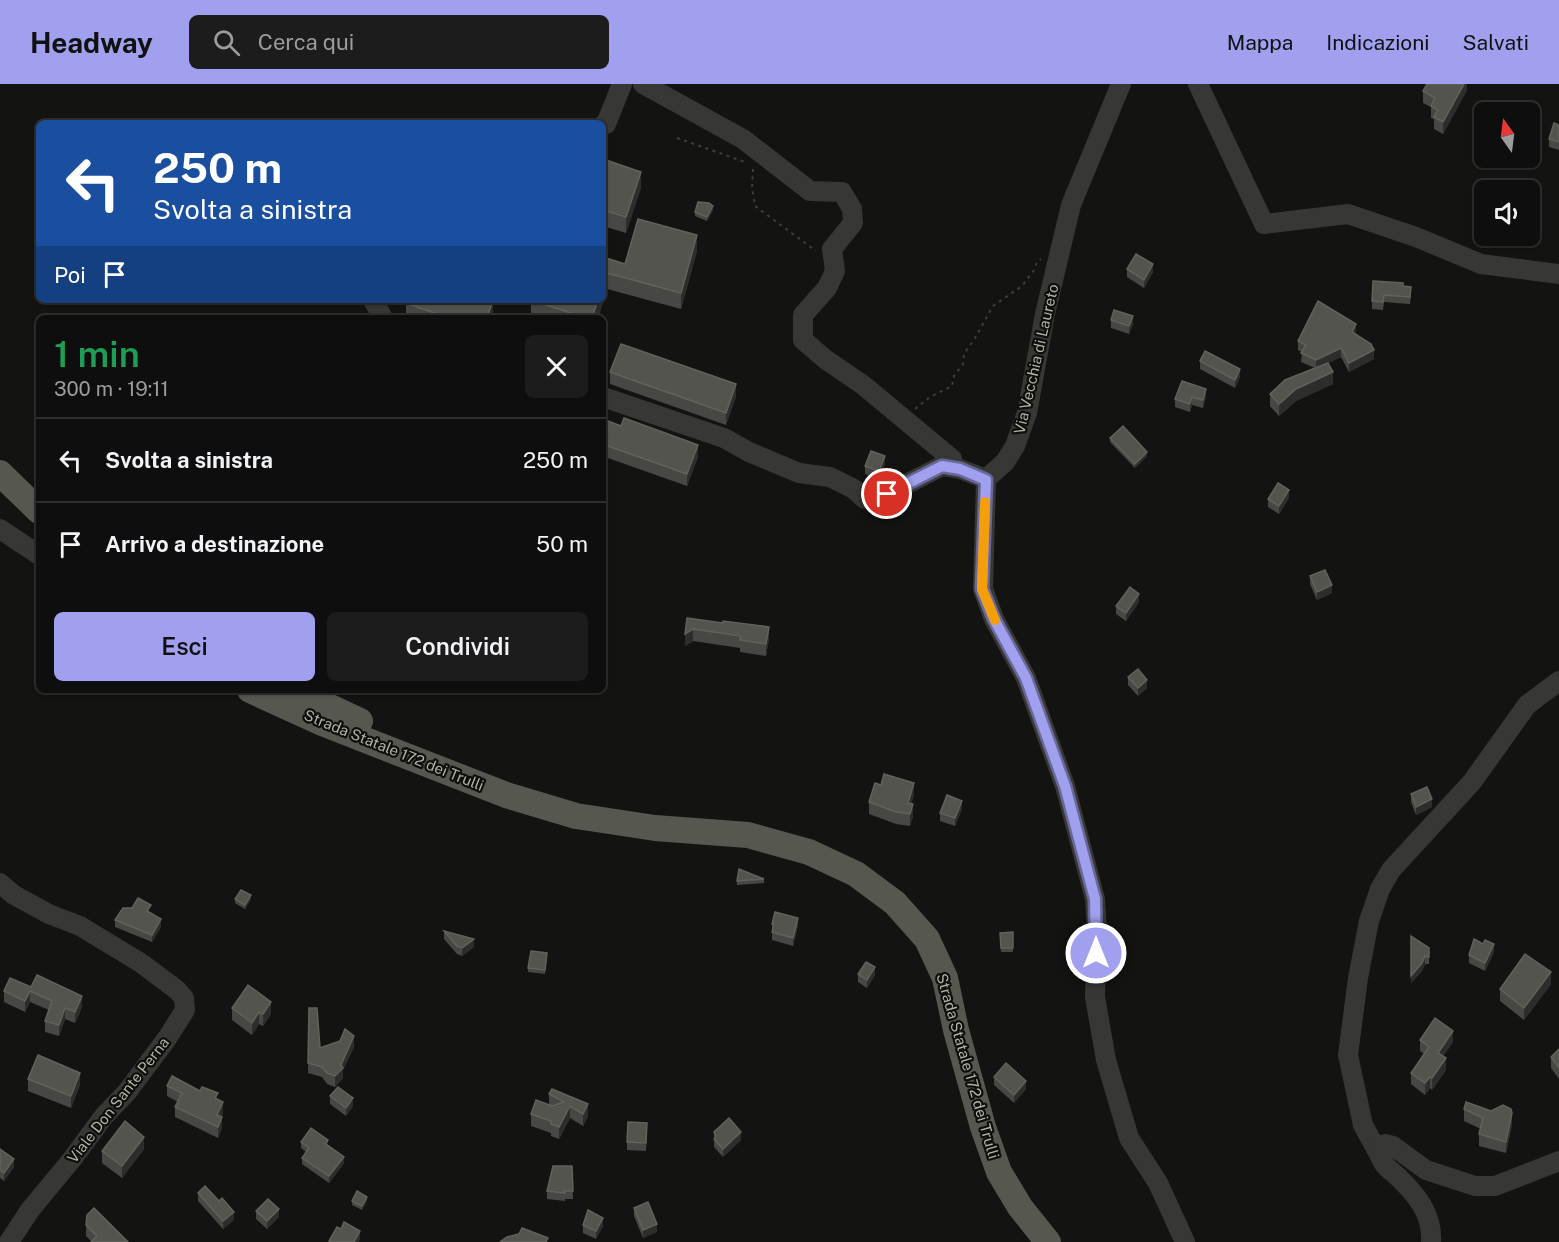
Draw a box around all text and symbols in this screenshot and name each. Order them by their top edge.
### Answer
search box [189,15,609,69]
text: Headway [30,26,153,59]
icon: search [210,26,243,59]
text: Cerca qui [258,29,354,55]
text: Mappa [1227,30,1293,55]
text: Indicazioni [1326,30,1430,55]
text: Salvati [1463,30,1529,55]
north arrow [1474,102,1540,168]
map controls [1474,102,1540,246]
text: 250 m [153,143,282,192]
icon: left [54,144,132,222]
button: sound [1474,180,1540,246]
text: Svolta a sinistra [153,193,352,225]
icon: arrive [98,258,131,291]
text: Poi [54,262,86,288]
street label: Via Vecchia di Laureto [1010,282,1062,436]
text: 1 min [54,333,140,375]
button: close [525,335,588,398]
text: 300 m · 19:11 [54,377,169,401]
icon: left [54,444,87,477]
text: Svolta a sinistra [105,447,273,473]
text: 250 m [523,447,588,473]
pin [861,468,912,519]
icon: arrive [870,477,903,510]
icon: arrive [54,528,87,561]
text: Arrivo a destinazione [105,531,324,557]
text: 50 m [536,531,588,557]
button: Esci [54,612,315,681]
button: Condividi [327,612,588,681]
street label: Strada Statale 172 dei Trulli [302,706,486,794]
position arrow [1064,921,1128,985]
street label: Strada Statale 172 dei Trulli [933,971,1003,1161]
street label: Viale Don Sante Perna [64,1034,172,1166]

